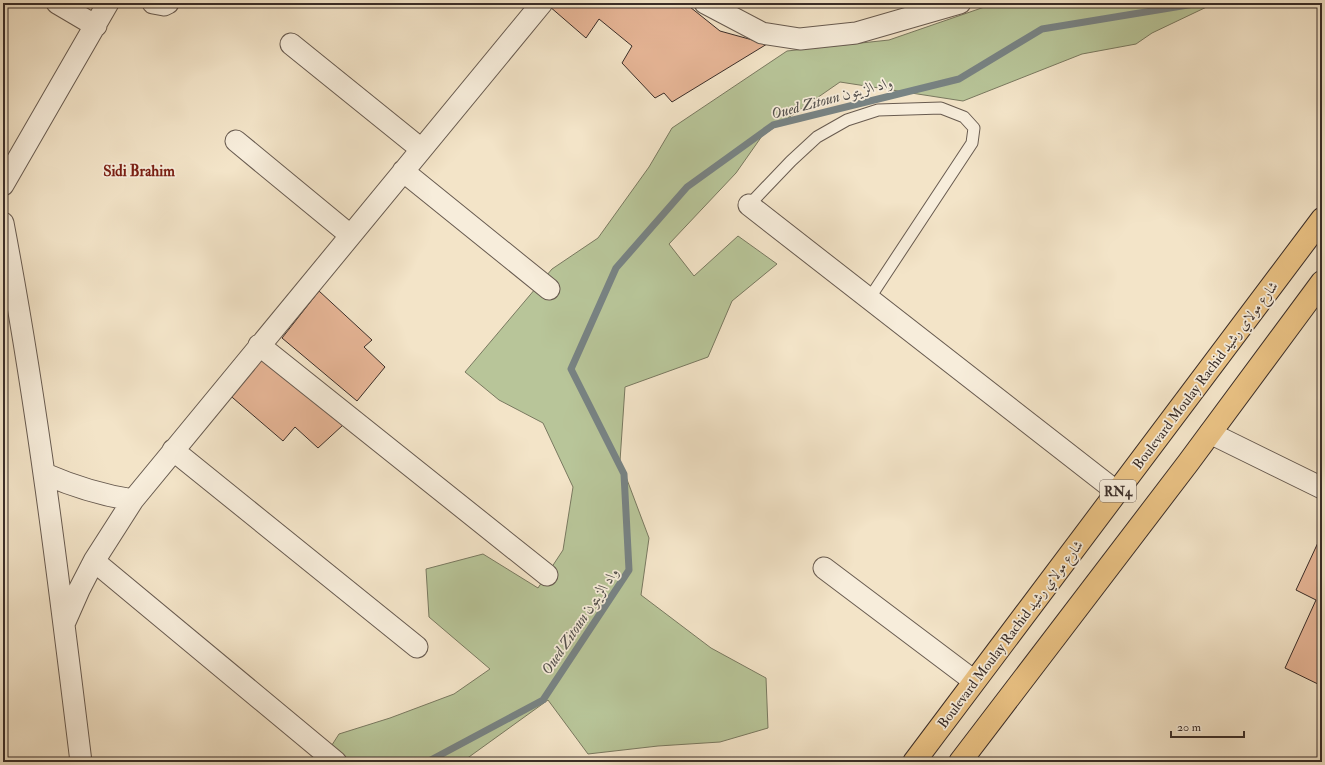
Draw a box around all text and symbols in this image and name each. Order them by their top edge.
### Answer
water label: Oued Zitoun واد الزيتون [769,73,895,124]
district label: Sidi Brahim [103,162,175,181]
street label: Boulevard Moulay Rachid شارع مولاي رشيد [1129,278,1284,474]
road number: RN4 [1100,480,1136,502]
street label: Boulevard Moulay Rachid شارع مولاي رشيد [934,537,1089,733]
water label: Oued Zitoun واد الزيتون [537,564,623,679]
scale bar [1171,713,1244,739]
text: 20 m [1177,720,1202,735]

